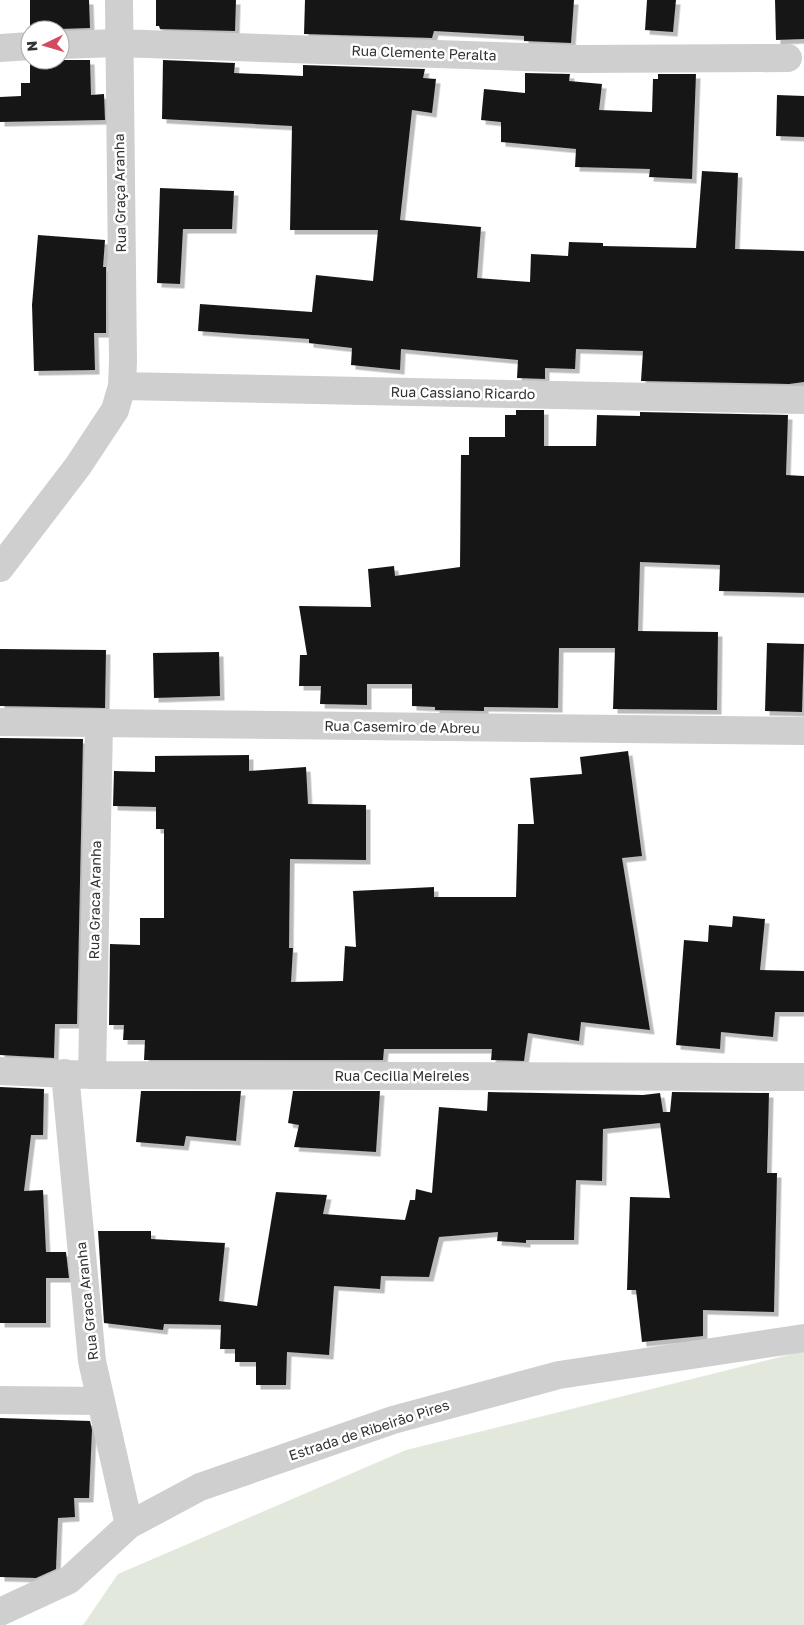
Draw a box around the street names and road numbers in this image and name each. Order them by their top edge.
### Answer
street label: Rua Clemente Peralta [351,41,497,64]
street label: Rua Graça Aranha [110,133,129,253]
street label: Rua Cassiano Ricardo [391,383,536,402]
street label: Rua Casemiro de Abreu [324,717,480,736]
street label: Rua Graca Aranha [85,840,104,960]
street label: Rua Cecilia Meireles [334,1067,470,1084]
street label: Rua Graca Aranha [72,1241,101,1361]
street label: Estrada de Ribeirão Pires [286,1396,451,1464]

